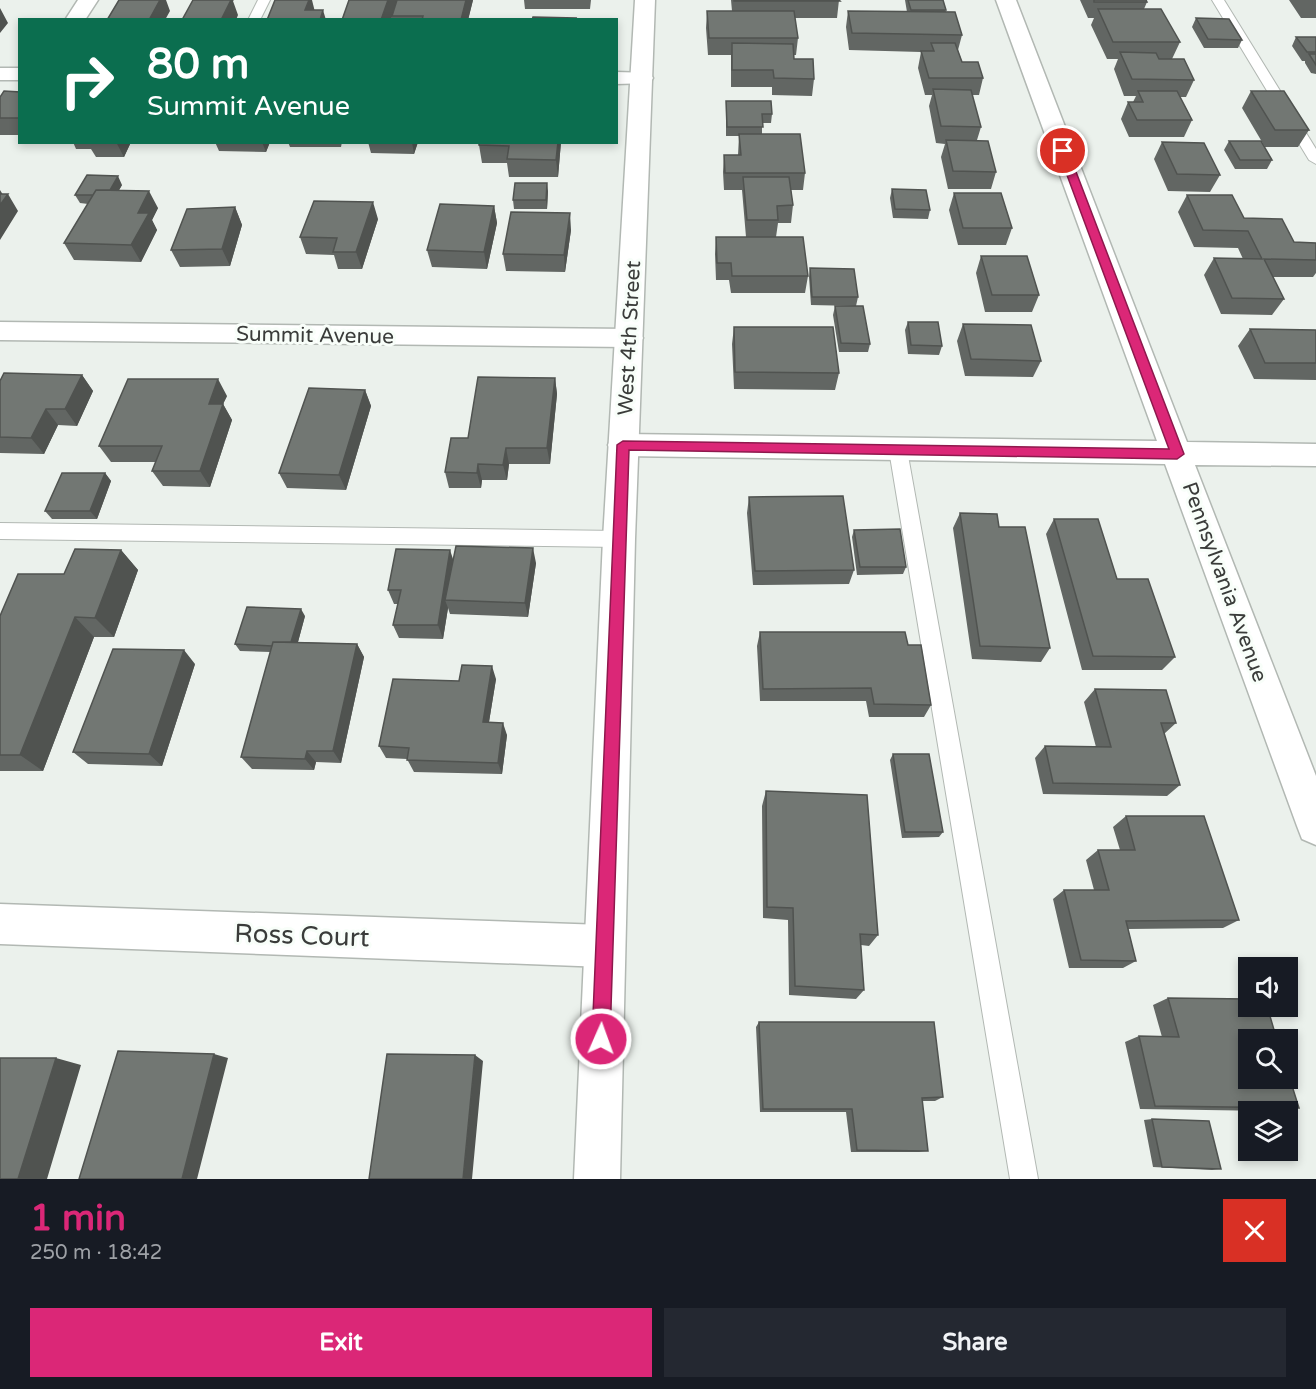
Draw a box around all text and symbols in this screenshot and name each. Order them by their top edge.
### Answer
text: 80 m [147,39,249,90]
icon: right [48,42,126,120]
text: Summit Avenue [147,90,350,123]
pin [1037,125,1088,176]
icon: arrive [1046,134,1079,167]
street label: West 4th Street [613,260,646,416]
street label: Summit Avenue [236,322,394,349]
street label: Pennsylvania Avenue [1177,479,1272,686]
street label: Ross Court [234,918,370,953]
map controls [1238,957,1298,1161]
button: sound [1238,957,1298,1017]
position arrow [569,1007,633,1071]
button: search [1238,1029,1298,1089]
button: layers [1238,1101,1298,1161]
text: 1 min [30,1197,126,1240]
button: close [1223,1199,1286,1262]
text: 250 m · 18:42 [30,1241,162,1265]
button: Exit [30,1308,652,1377]
button: Share [664,1308,1286,1377]

